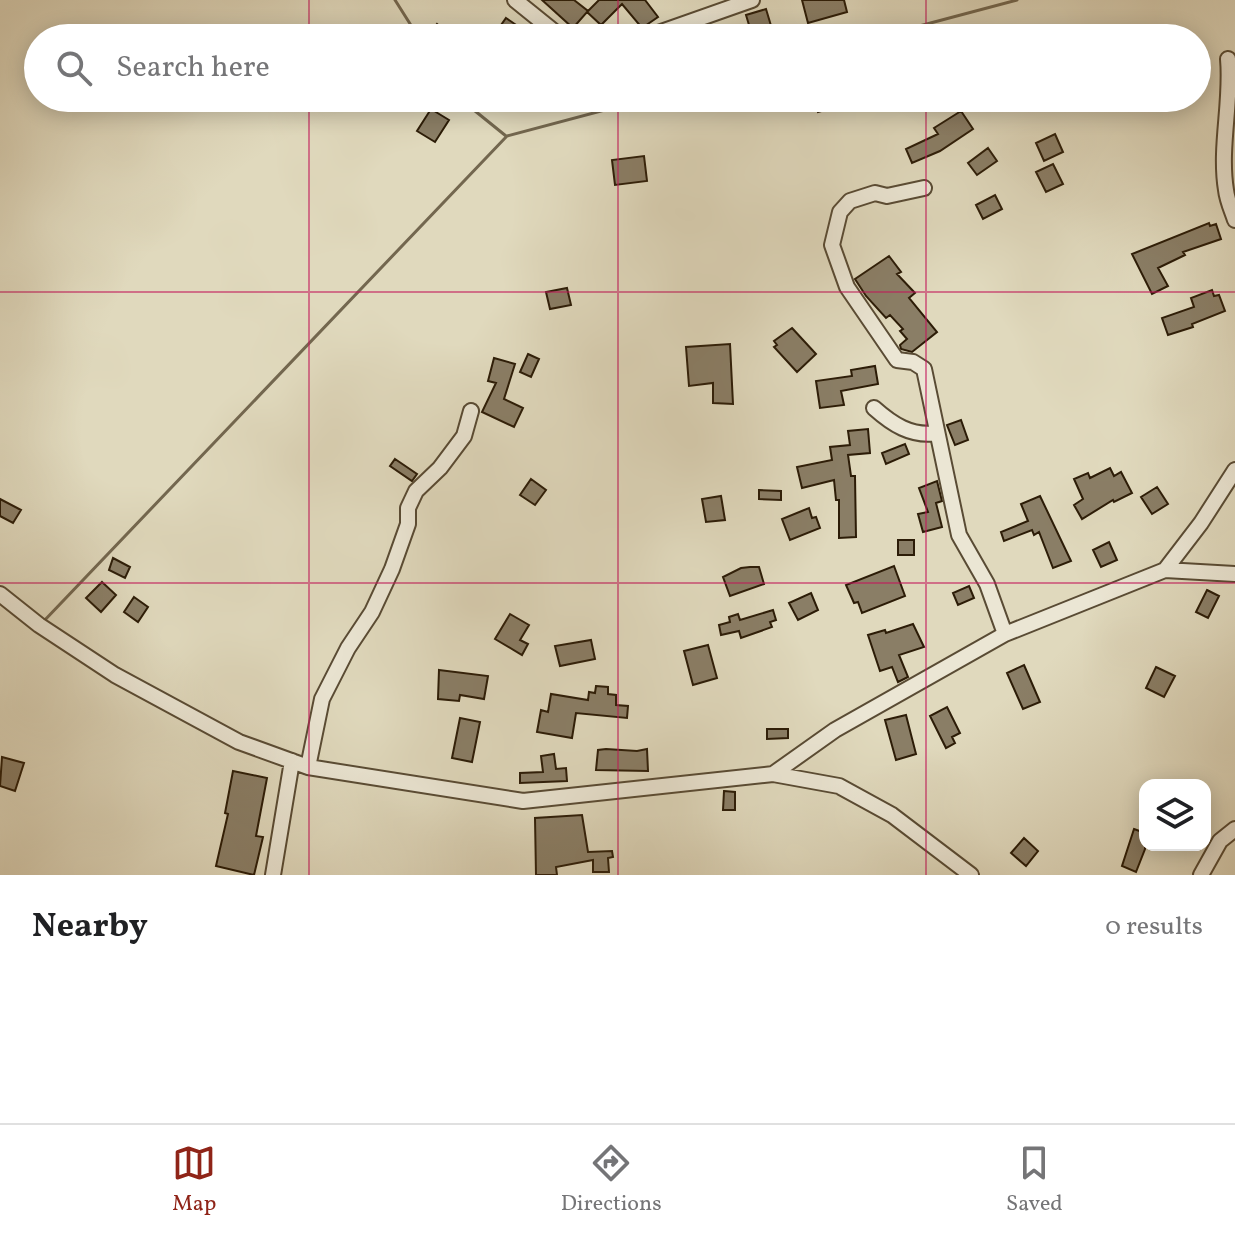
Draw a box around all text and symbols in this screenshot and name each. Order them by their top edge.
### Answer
search box [24,24,1211,112]
icon: search [52,46,96,90]
text: Search here [116,47,270,89]
map controls [1139,779,1211,851]
button: layers [1139,779,1211,851]
text: Nearby [32,904,148,951]
text: 0 results [1105,909,1203,945]
tab: Map [172,1141,216,1220]
tab: Directions [561,1141,662,1220]
tab: Saved [1006,1141,1063,1220]

